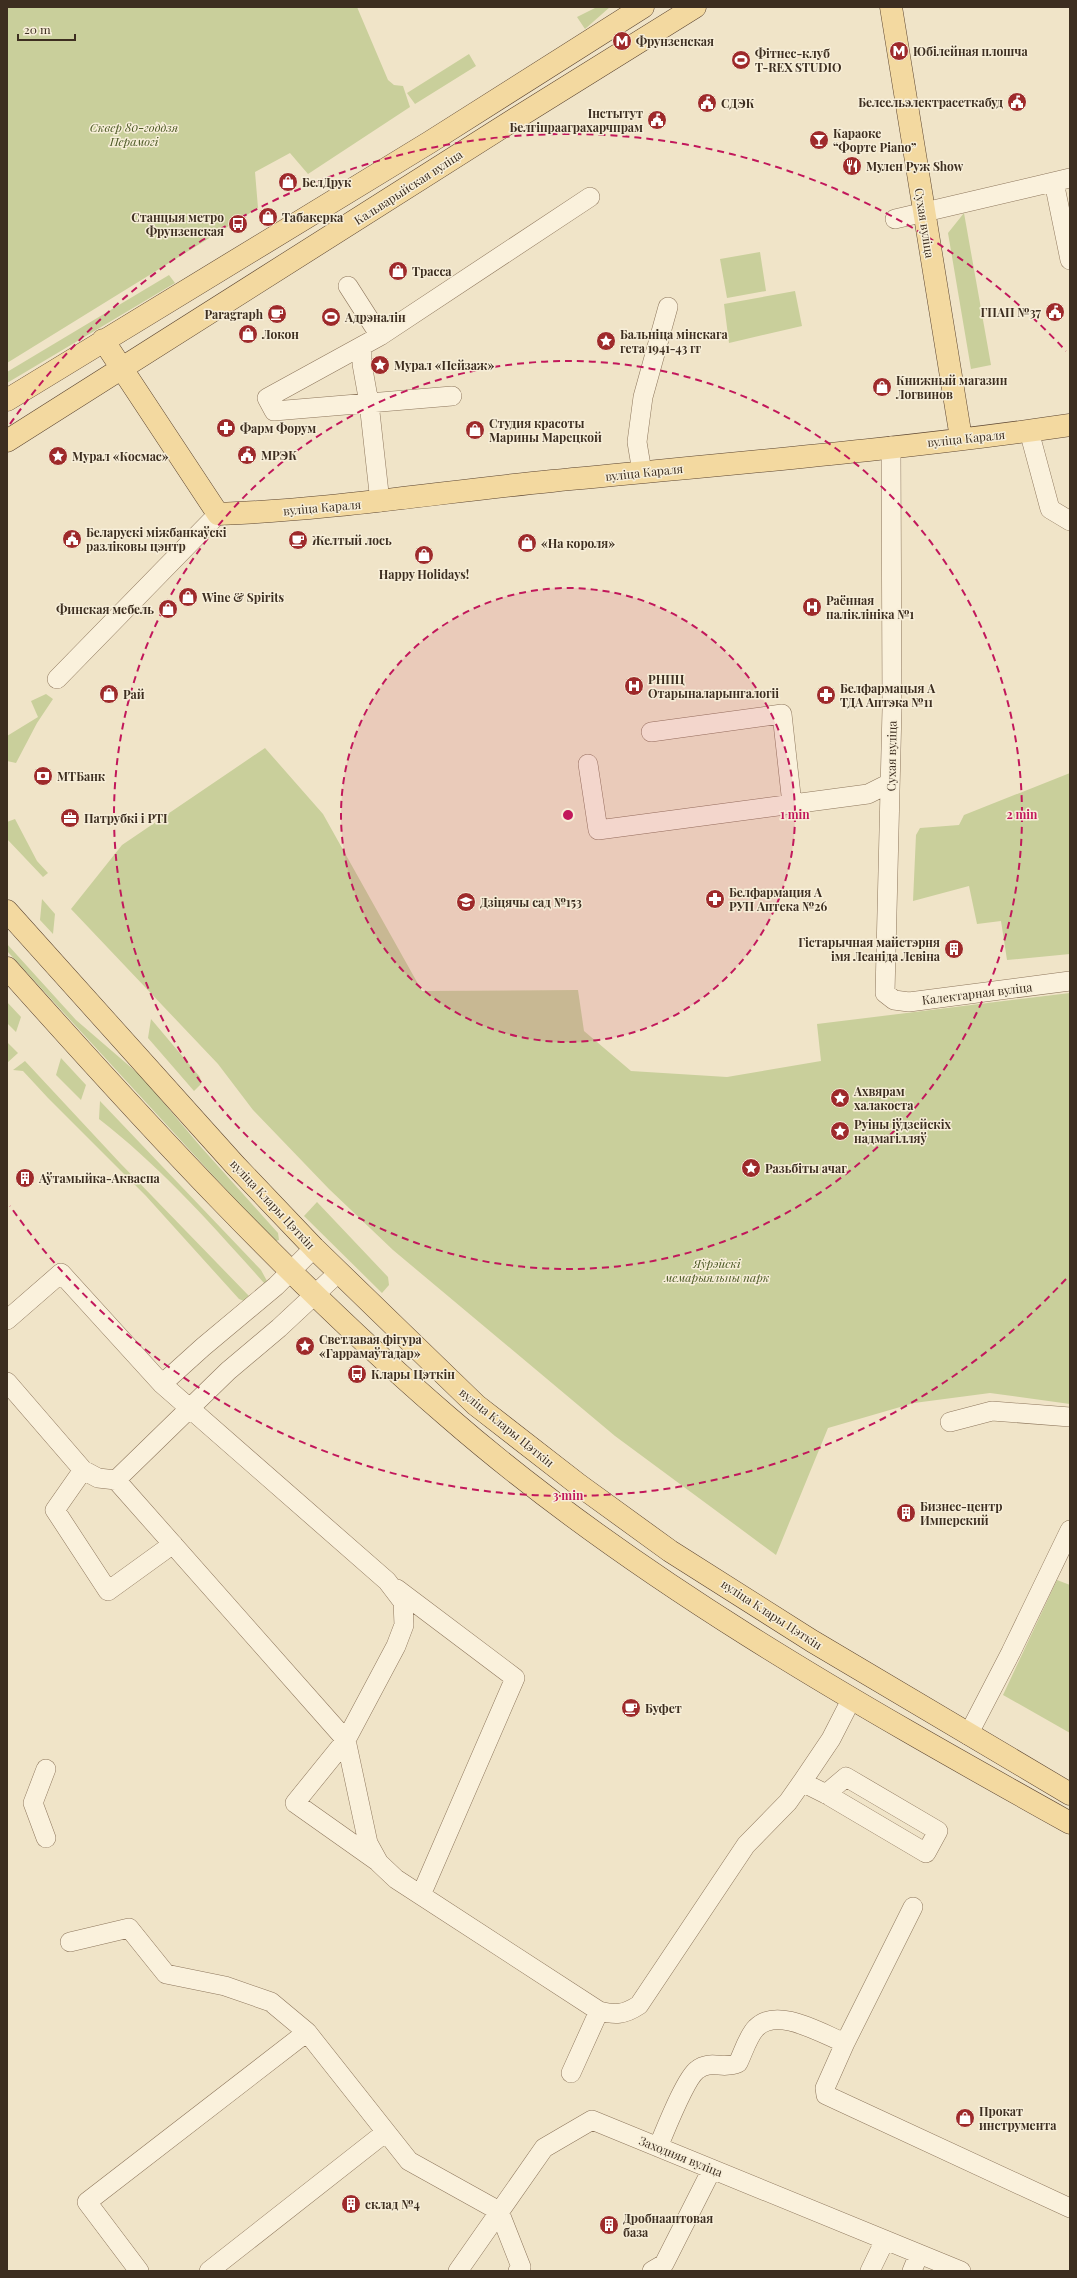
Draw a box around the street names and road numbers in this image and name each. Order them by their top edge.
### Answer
street label: Кальварыйская вуліца [351,146,465,228]
street label: Сухая вуліца [912,187,938,259]
street label: вуліца Караля [926,426,1006,450]
street label: вуліца Караля [604,460,684,484]
street label: вуліца Караля [282,496,362,518]
street label: Сухая вуліца [882,720,900,792]
street label: Калектарная вуліца [921,978,1033,1008]
street label: вуліца Клары Цэткін [227,1156,319,1252]
street label: вуліца Клары Цэткін [456,1384,558,1470]
street label: вуліца Клары Цэткін [718,1575,826,1653]
street label: Заходняя вуліца [637,2132,725,2180]

